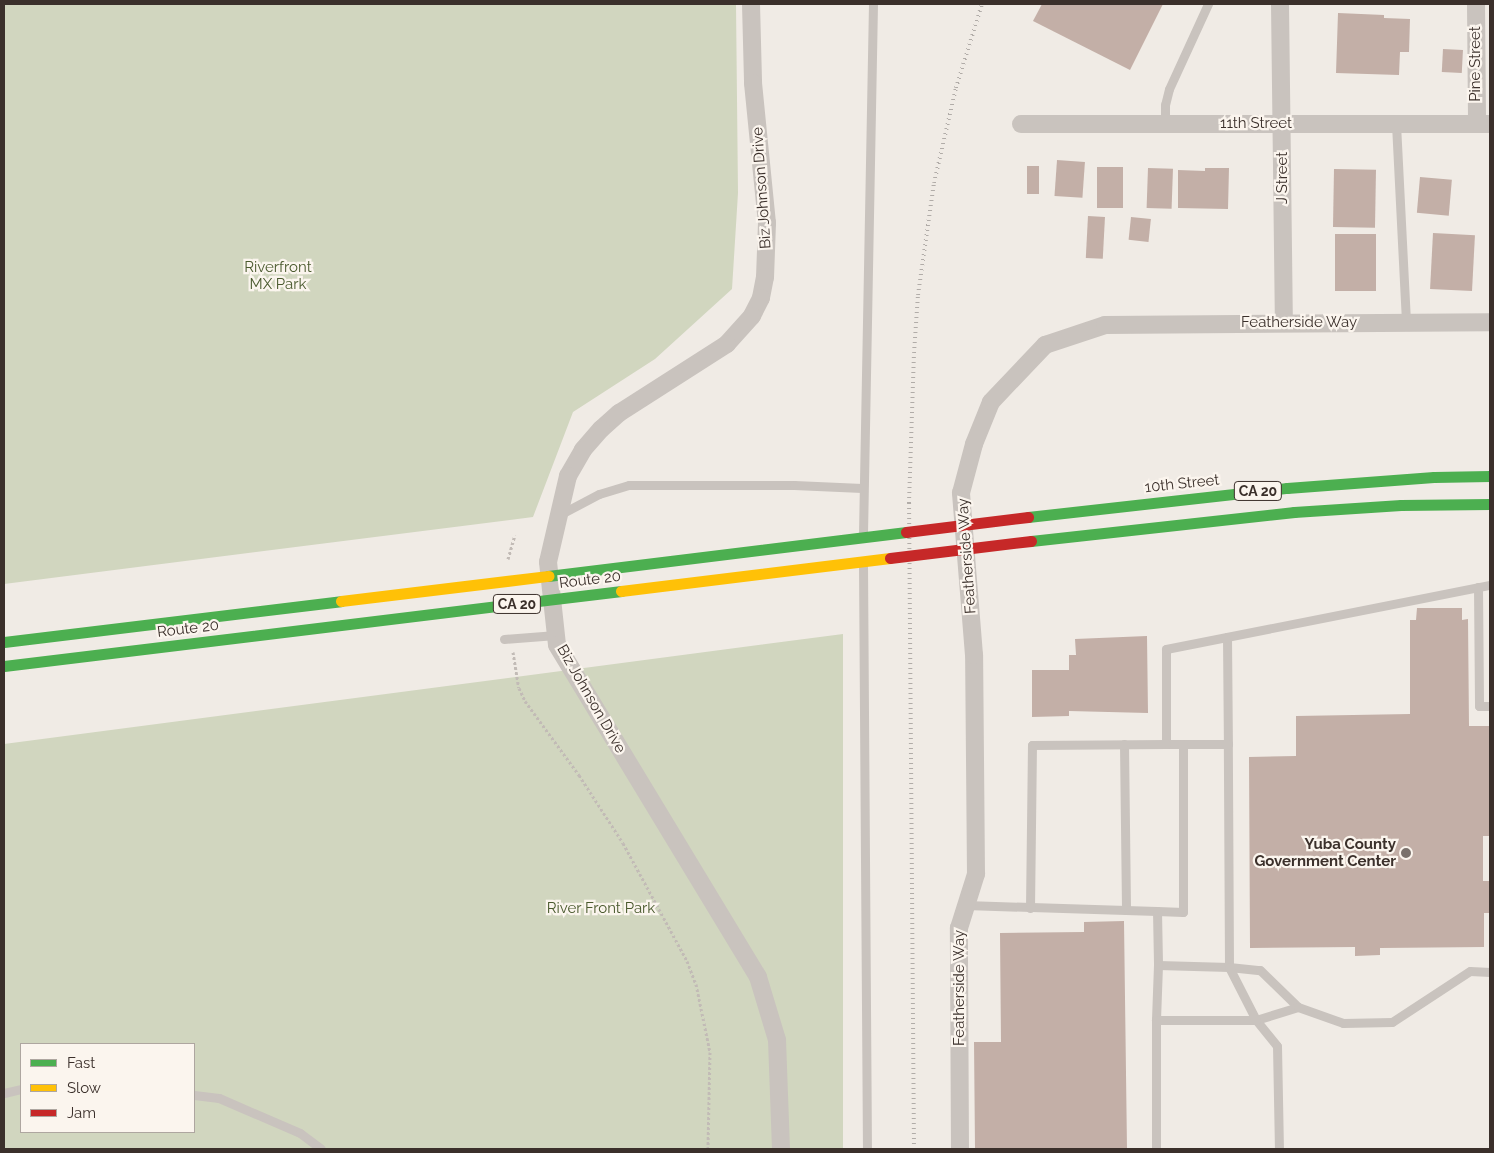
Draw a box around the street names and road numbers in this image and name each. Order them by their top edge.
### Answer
street label: Pine Street [1467,26,1485,102]
street label: 11th Street [1220,115,1292,133]
street label: Biz Johnson Drive [749,126,775,250]
street label: J Street [1274,152,1292,204]
street label: Featherside Way [1241,314,1357,332]
street label: 10th Street [1144,471,1220,497]
road number: CA 20 [1233,480,1283,502]
street label: Featherside Way [954,497,980,615]
street label: Route 20 [558,567,622,593]
road number: CA 20 [492,592,542,616]
street label: Route 20 [156,616,220,642]
street label: Biz Johnson Drive [553,641,629,757]
street label: Featherside Way [951,930,969,1046]

